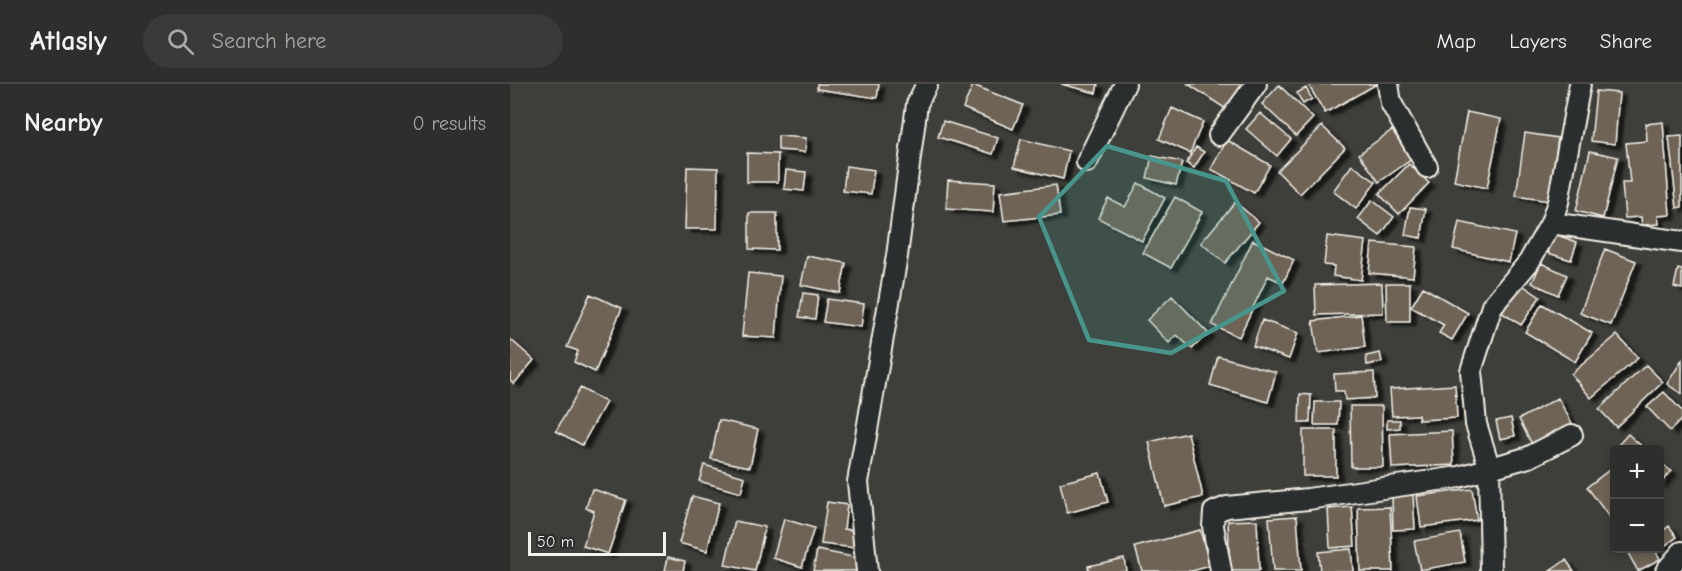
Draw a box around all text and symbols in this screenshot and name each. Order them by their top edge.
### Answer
search box [143,14,563,68]
text: Atlasly [30,25,107,57]
icon: search [164,25,197,58]
text: Search here [212,28,326,54]
text: Map [1437,29,1476,53]
text: Layers [1509,29,1567,53]
text: Share [1600,29,1652,53]
text: Nearby [24,108,103,138]
text: 0 results [413,112,486,135]
map controls [1610,445,1664,553]
button: + [1610,445,1664,499]
button: − [1610,499,1664,553]
scale bar [528,529,666,556]
text: 50 m [537,533,574,551]

